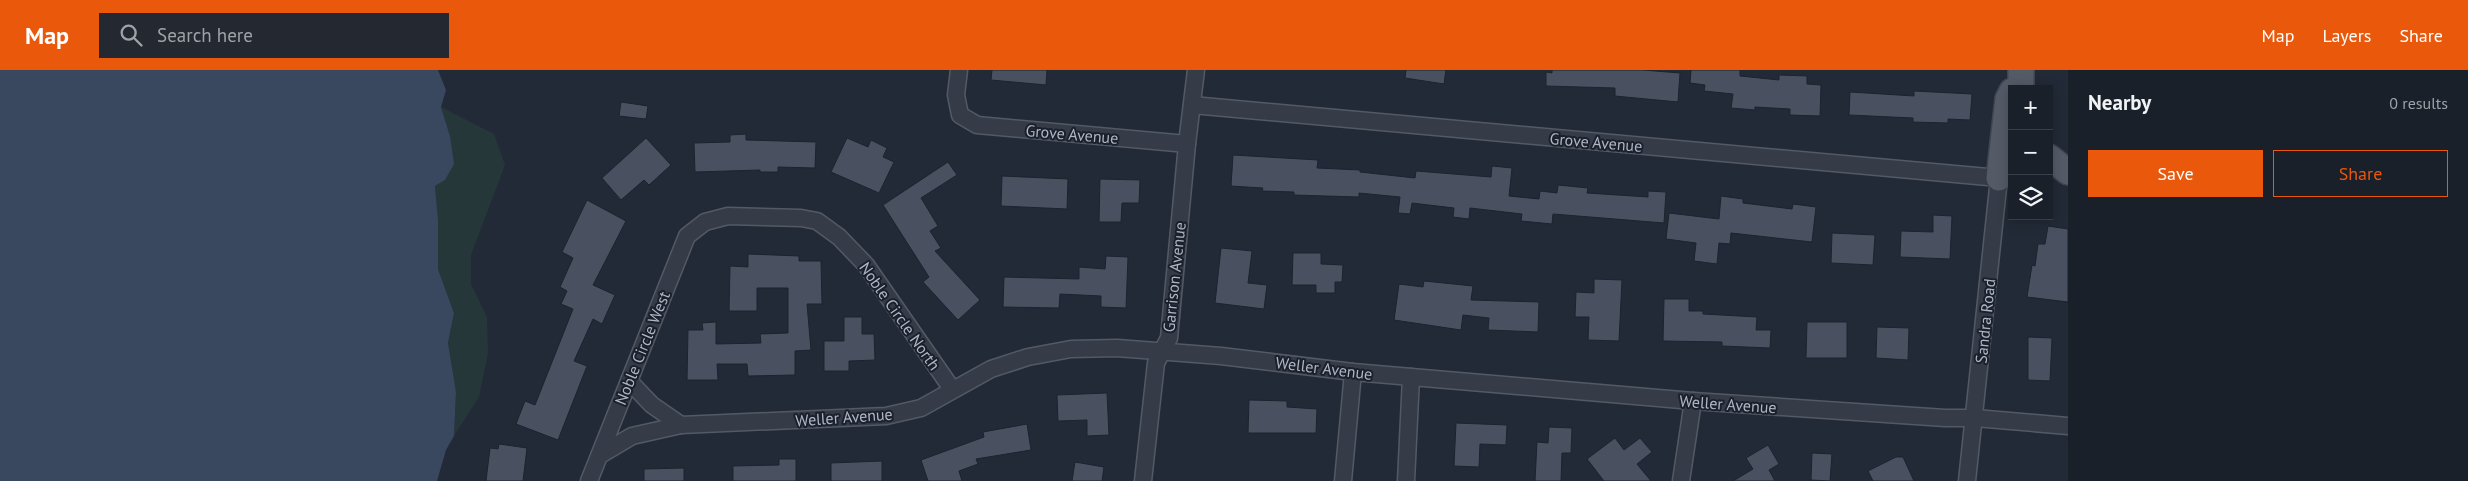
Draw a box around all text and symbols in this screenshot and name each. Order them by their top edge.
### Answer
search box [99,13,449,58]
text: Map [25,20,69,51]
icon: search [117,21,145,49]
text: Search here [157,23,253,47]
text: Map [2262,24,2294,47]
text: Layers [2322,24,2371,47]
text: Share [2399,24,2443,47]
map controls [2008,85,2053,220]
button: + [2008,85,2053,130]
text: Nearby [2088,89,2151,116]
text: 0 results [2389,93,2448,113]
street label: Grove Avenue [1025,120,1119,148]
street label: Grove Avenue [1549,128,1643,156]
button: − [2008,130,2053,175]
button: Save [2088,150,2263,197]
button: Share [2273,150,2448,197]
button: layers [2008,175,2053,220]
street label: Garrison Avenue [1158,221,1190,333]
street label: Noble Circle North [855,258,945,374]
street label: Sandra Road [1971,278,1999,364]
street label: Noble Circle West [610,288,674,408]
street label: Weller Avenue [1274,352,1374,384]
street label: Weller Avenue [1679,391,1777,417]
street label: Weller Avenue [795,404,893,430]

